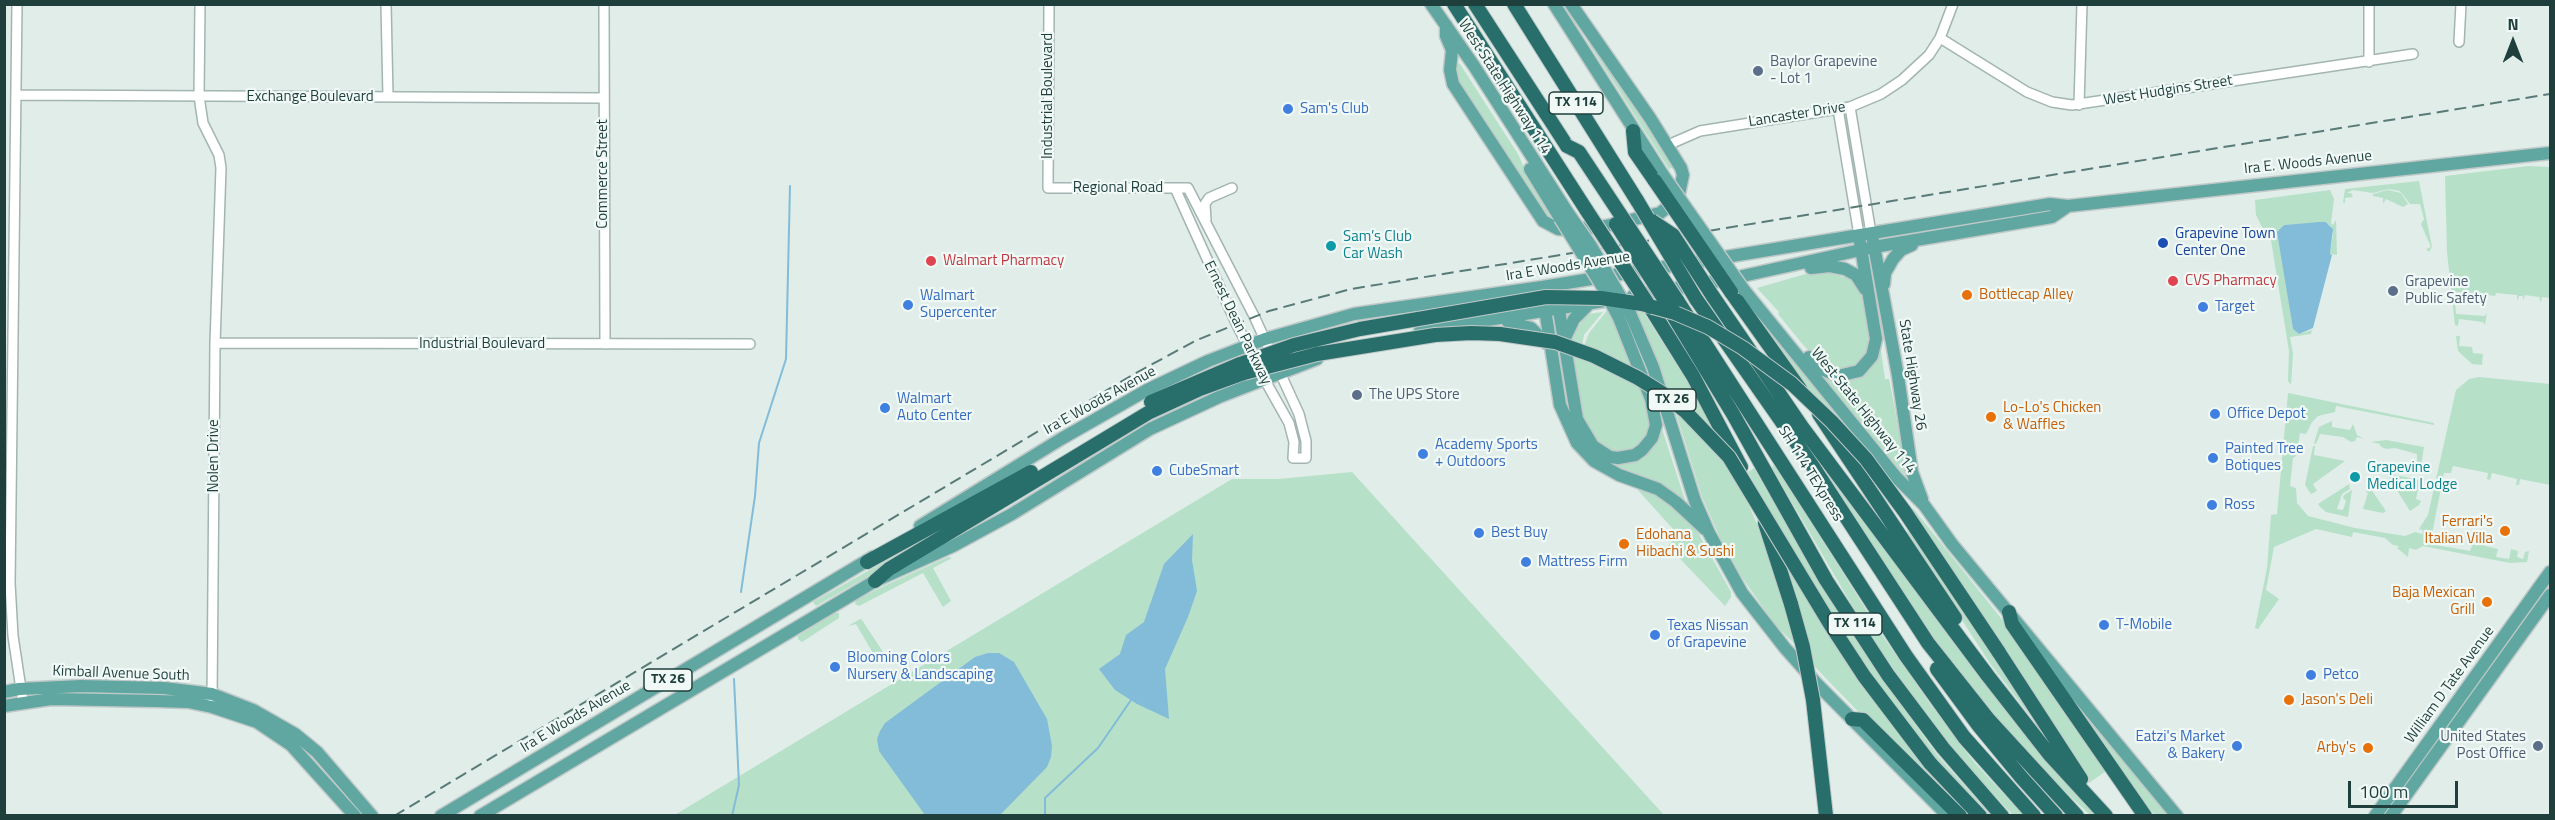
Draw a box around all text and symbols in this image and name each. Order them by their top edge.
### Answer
north arrow [2483,12,2543,72]
text: N [2507,12,2519,36]
street label: West State Highway 114 [1454,16,1554,158]
street label: Industrial Boulevard [1039,33,1057,159]
place label: Baylor Grapevine - Lot 1 [1770,53,1877,88]
marker: Baylor Grapevine - Lot 1 [1751,64,1765,78]
street label: West Hudgins Street [2102,72,2234,110]
street label: Exchange Boulevard [246,88,374,106]
road number: TX 114 [1549,92,1603,114]
street label: Lancaster Drive [1747,98,1847,132]
place label: Sam's Club [1300,100,1369,118]
marker: Sam's Club [1281,102,1295,116]
street label: Commerce Street [594,119,612,229]
street label: Ira E. Woods Avenue [2243,147,2373,179]
street label: Regional Road [1073,179,1163,197]
place label: Grapevine Town Center One [2175,225,2276,260]
place label: Sam’s Club Car Wash [1343,228,1412,263]
marker: Grapevine Town Center One [2156,236,2170,250]
marker: Sam’s Club Car Wash [1324,239,1338,253]
street label: Ira E Woods Avenue [1505,248,1631,286]
place label: Walmart Pharmacy [943,252,1064,270]
marker: Walmart Pharmacy [924,254,938,268]
street label: Ernest Dean Parkway [1199,258,1275,388]
place label: CVS Pharmacy [2185,272,2277,290]
place label: Grapevine Public Safety [2405,273,2487,308]
marker: CVS Pharmacy [2166,274,2180,288]
marker: Grapevine Public Safety [2386,284,2400,298]
place label: Bottlecap Alley [1979,286,2073,304]
place label: Walmart Supercenter [920,287,997,322]
marker: Bottlecap Alley [1960,288,1974,302]
marker: Walmart Supercenter [901,298,915,312]
place label: Target [2215,298,2255,316]
marker: Target [2196,300,2210,314]
street label: State Highway 26 [1894,318,1930,432]
street label: Industrial Boulevard [419,335,545,353]
street label: West State Highway 114 [1807,344,1919,478]
street label: Ira E Woods Avenue [1041,363,1159,439]
place label: The UPS Store [1369,386,1460,404]
marker: The UPS Store [1350,388,1364,402]
road number: TX 26 [1648,389,1696,411]
place label: Walmart Auto Center [897,390,972,425]
place label: Lo-Lo's Chicken & Waffles [2003,399,2101,434]
marker: Walmart Auto Center [878,401,892,415]
place label: Office Depot [2227,405,2306,423]
marker: Office Depot [2208,407,2222,421]
marker: Lo-Lo's Chicken & Waffles [1984,410,1998,424]
street label: Nolen Drive [205,419,223,493]
street label: SH 114 TEXpress [1773,423,1847,525]
place label: Academy Sports + Outdoors [1435,436,1538,471]
place label: Painted Tree Botiques [2225,440,2303,475]
marker: Academy Sports + Outdoors [1416,447,1430,461]
marker: Painted Tree Botiques [2206,451,2220,465]
place label: Grapevine Medical Lodge [2367,459,2457,494]
place label: CubeSmart [1169,462,1239,480]
marker: CubeSmart [1150,464,1164,478]
marker: Grapevine Medical Lodge [2348,470,2362,484]
place label: Ross [2224,496,2255,514]
marker: Ross [2205,498,2219,512]
place label: Ferrari's Italian Villa [2424,513,2493,548]
place label: Best Buy [1491,524,1548,542]
marker: Ferrari's Italian Villa [2498,524,2512,538]
marker: Best Buy [1472,526,1486,540]
place label: Edohana Hibachi & Sushi [1636,526,1734,561]
marker: Edohana Hibachi & Sushi [1617,537,1631,551]
place label: Mattress Firm [1538,553,1627,571]
marker: Mattress Firm [1519,555,1533,569]
place label: Baja Mexican Grill [2392,584,2475,619]
marker: Baja Mexican Grill [2480,595,2494,609]
road number: TX 114 [1828,613,1882,635]
place label: T-Mobile [2116,616,2172,634]
place label: Texas Nissan of Grapevine [1667,617,1748,652]
marker: T-Mobile [2097,618,2111,632]
street label: William D Tate Avenue [2402,623,2498,747]
marker: Texas Nissan of Grapevine [1648,628,1662,642]
place label: Blooming Colors Nursery & Landscaping [847,649,993,684]
marker: Blooming Colors Nursery & Landscaping [828,660,842,674]
street label: Kimball Avenue South [52,663,190,685]
place label: Petco [2323,666,2359,684]
marker: Petco [2304,668,2318,682]
road number: TX 26 [644,669,692,691]
street label: Ira E Woods Avenue [518,677,634,757]
place label: Jason's Deli [2301,691,2373,709]
marker: Jason's Deli [2282,693,2296,707]
place label: Eatzi's Market & Bakery [2135,728,2225,763]
place label: United States Post Office [2440,728,2526,763]
marker: Eatzi's Market & Bakery [2230,739,2244,753]
place label: Arby's [2317,739,2356,757]
marker: United States Post Office [2531,739,2545,753]
marker: Arby's [2361,741,2375,755]
scale bar [2351,769,2460,807]
text: 100 m [2359,778,2408,805]

